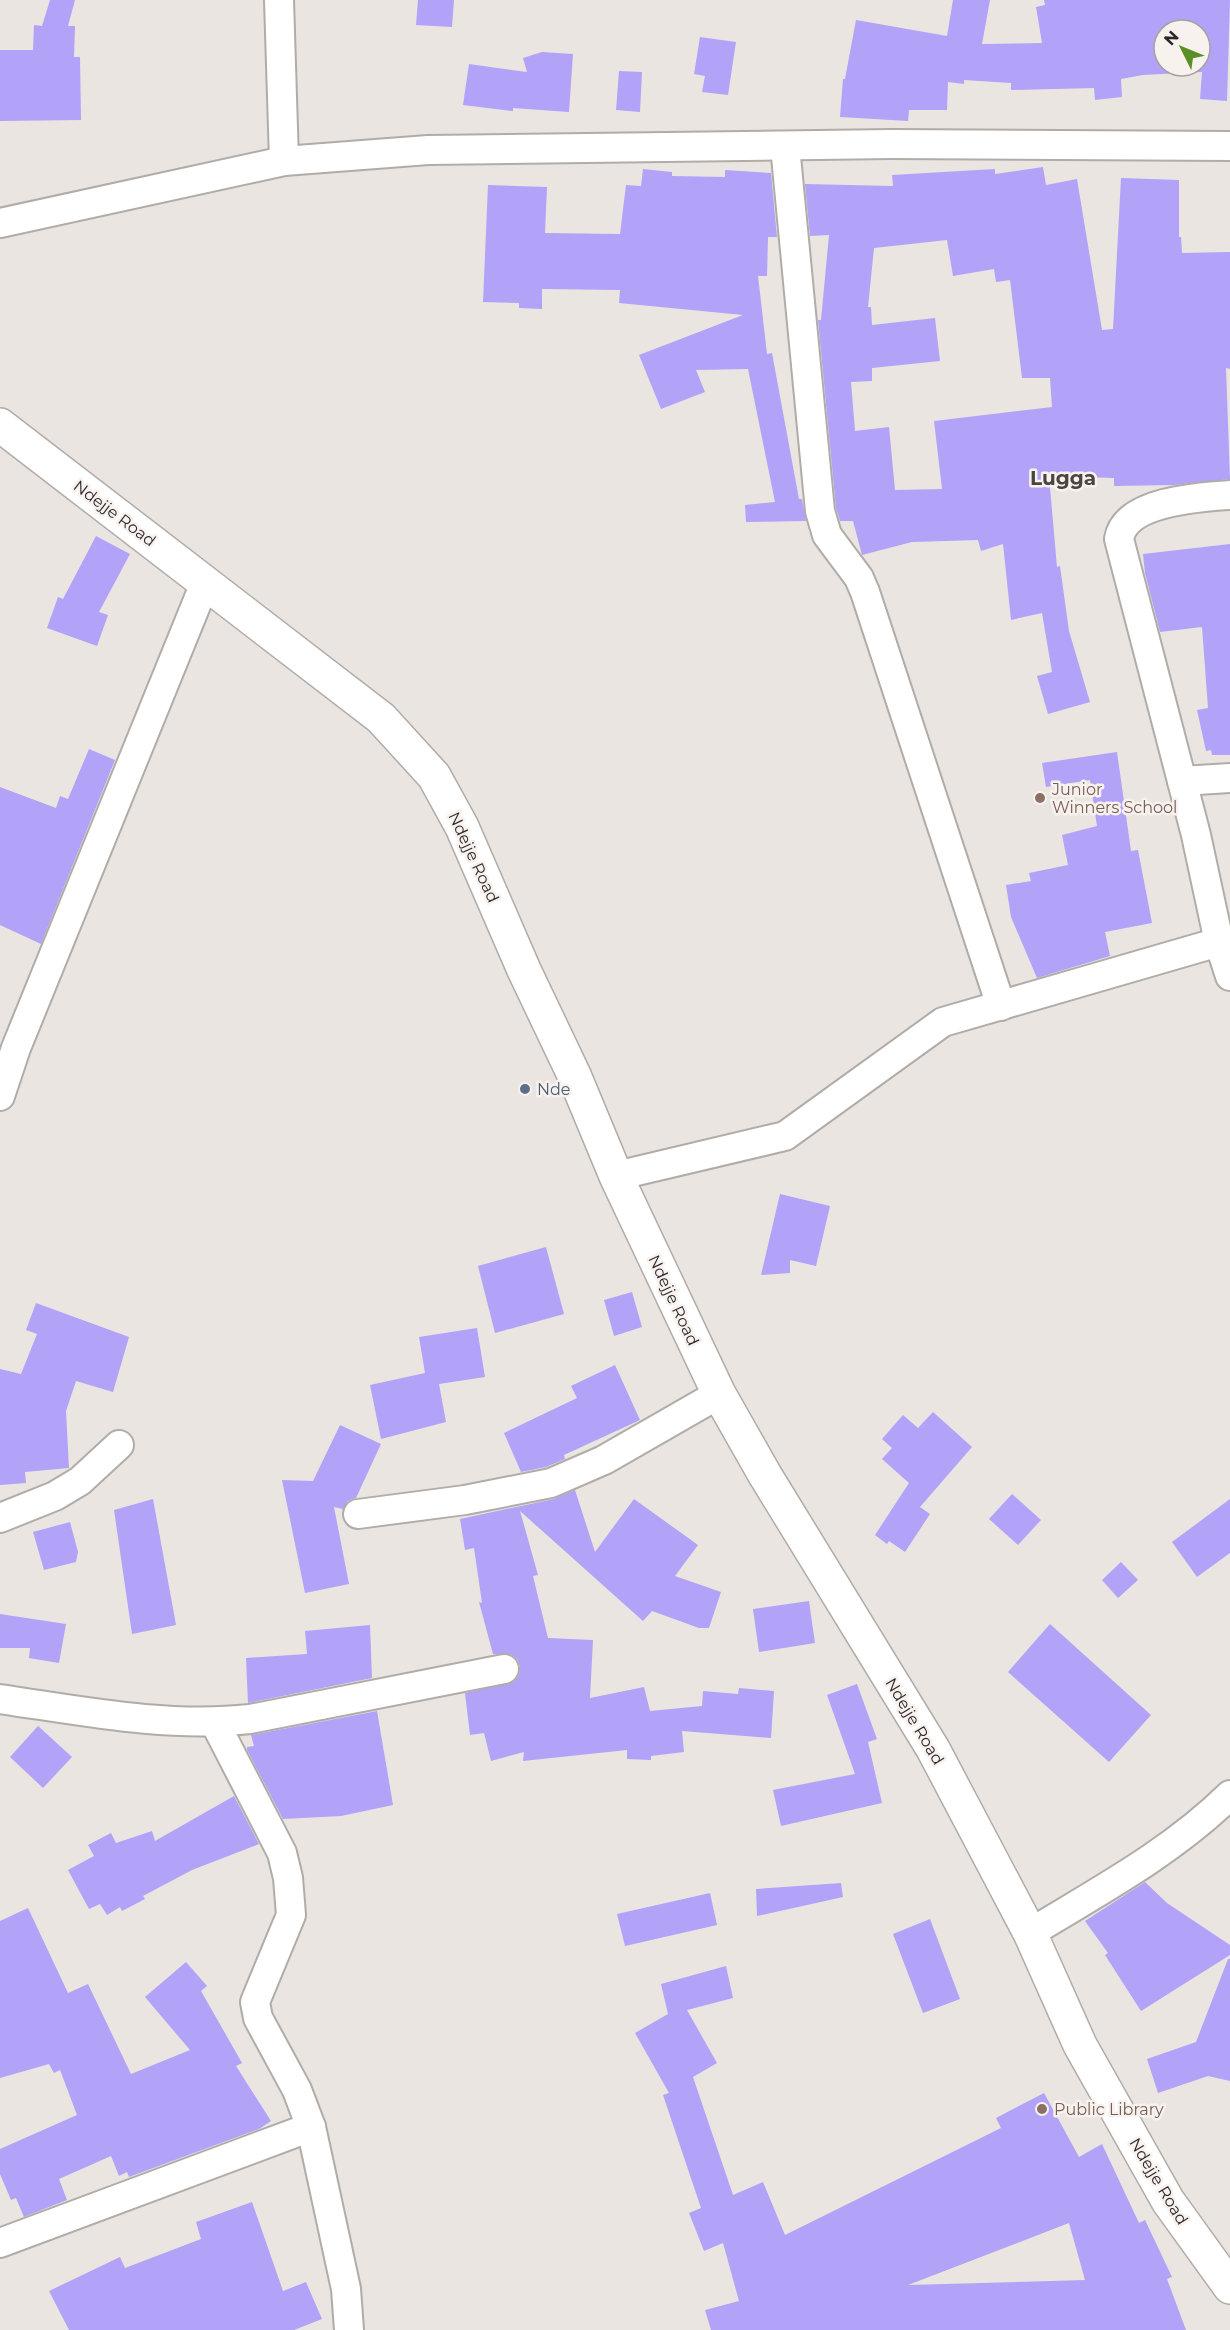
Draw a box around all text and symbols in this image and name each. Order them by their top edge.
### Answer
north arrow [1152,18,1212,78]
text: N [1160,27,1183,49]
district label: Lugga [1030,466,1096,490]
street label: Ndejje Road [70,476,159,550]
place label: Junior Winners School [1051,780,1177,817]
marker: Junior Winners School [1033,791,1047,805]
street label: Ndejje Road [444,809,503,906]
place label: Nde [537,1080,571,1099]
marker: Nde [518,1082,532,1096]
street label: Ndejje Road [644,1252,703,1349]
street label: Ndejje Road [881,1674,948,1768]
place label: Public Library [1054,2100,1164,2119]
marker: Public Library [1035,2102,1049,2116]
street label: Ndejje Road [1125,2134,1192,2228]

